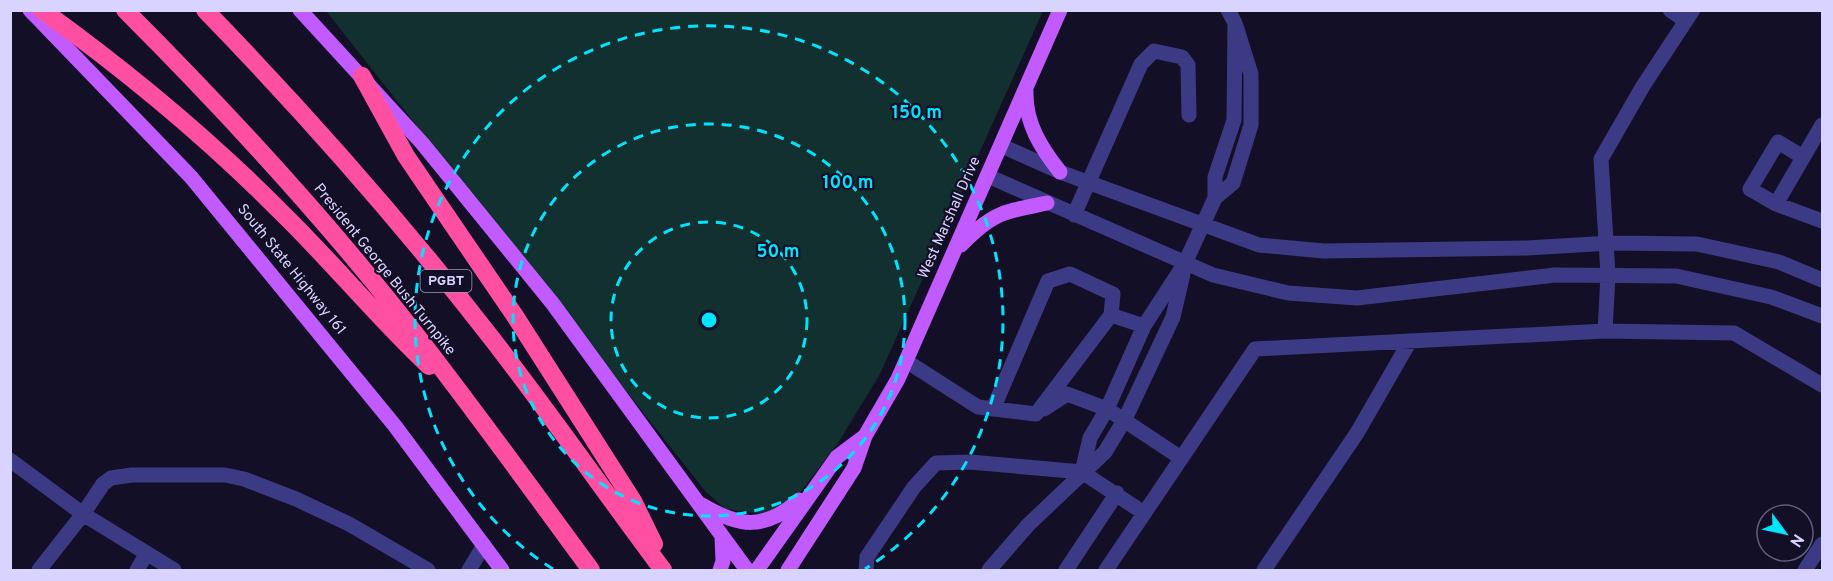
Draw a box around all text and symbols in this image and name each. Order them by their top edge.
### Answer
text: 150 m [892,102,942,125]
street label: West Marshall Drive [914,154,986,282]
text: 100 m [822,172,874,195]
street label: President George Bush Turnpike [309,180,459,360]
street label: South State Highway 161 [232,201,350,339]
text: 50 m [756,241,800,264]
road number: PGBT [420,270,472,292]
centre of rings [699,310,719,330]
north arrow [1755,503,1815,563]
text: N [1784,530,1807,550]

